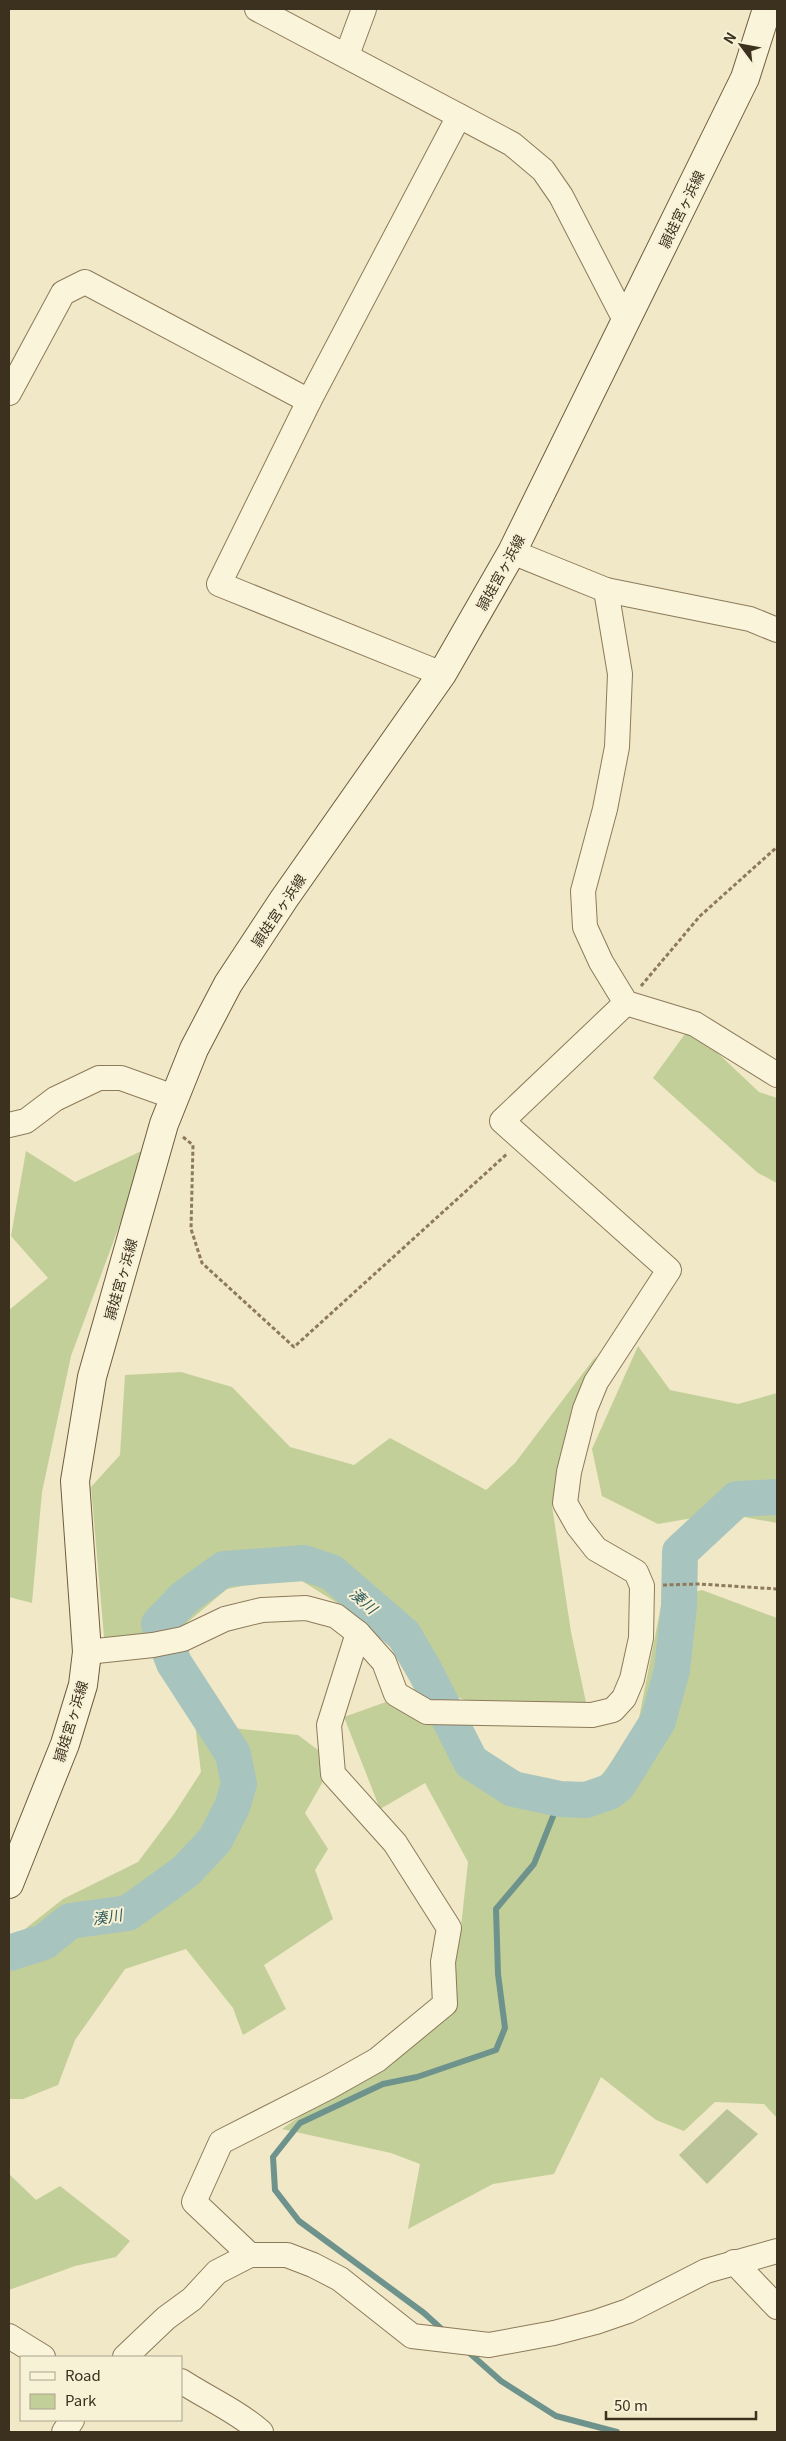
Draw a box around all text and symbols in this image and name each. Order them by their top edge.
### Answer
north arrow [716,20,766,70]
text: N [718,28,740,47]
street label: 頴娃宮ヶ浜線 [654,167,708,251]
street label: 頴娃宮ヶ浜線 [471,530,529,614]
street label: 頴娃宮ヶ浜線 [246,870,310,950]
street label: 頴娃宮ヶ浜線 [99,1236,141,1322]
water label: 湊川 [346,1582,384,1619]
street label: 頴娃宮ヶ浜線 [48,1678,92,1764]
water label: 湊川 [91,1903,125,1929]
legend [20,2356,182,2421]
text: Road [65,2364,101,2385]
scale bar [606,2388,756,2420]
text: Park [65,2389,97,2410]
text: 50 m [614,2394,648,2415]

